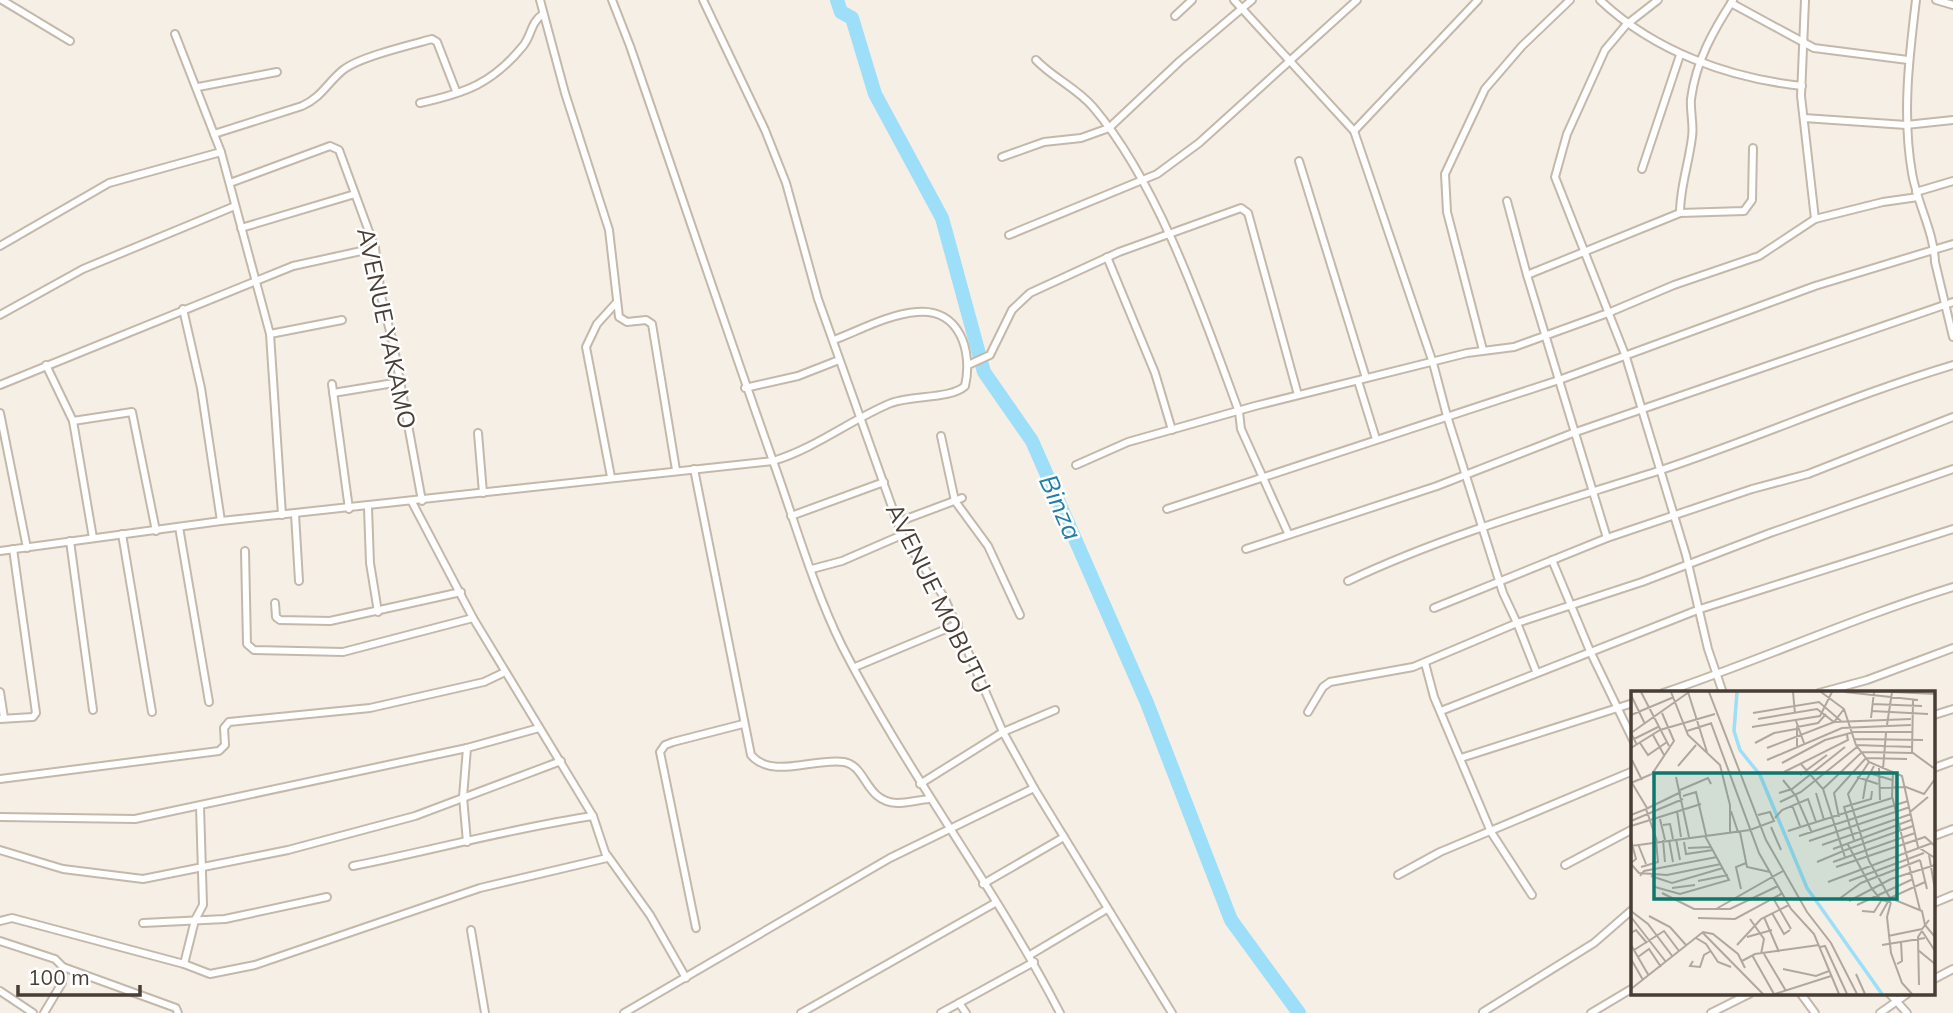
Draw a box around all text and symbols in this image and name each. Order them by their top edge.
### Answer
street label: AVENUE YAKAMO [351,225,423,431]
water label: Binza [1032,469,1090,545]
street label: AVENUE MOBUTU [880,498,998,698]
inset map [1631,691,1936,996]
scale bar [18,954,140,998]
text: 100 m [28,964,90,990]

